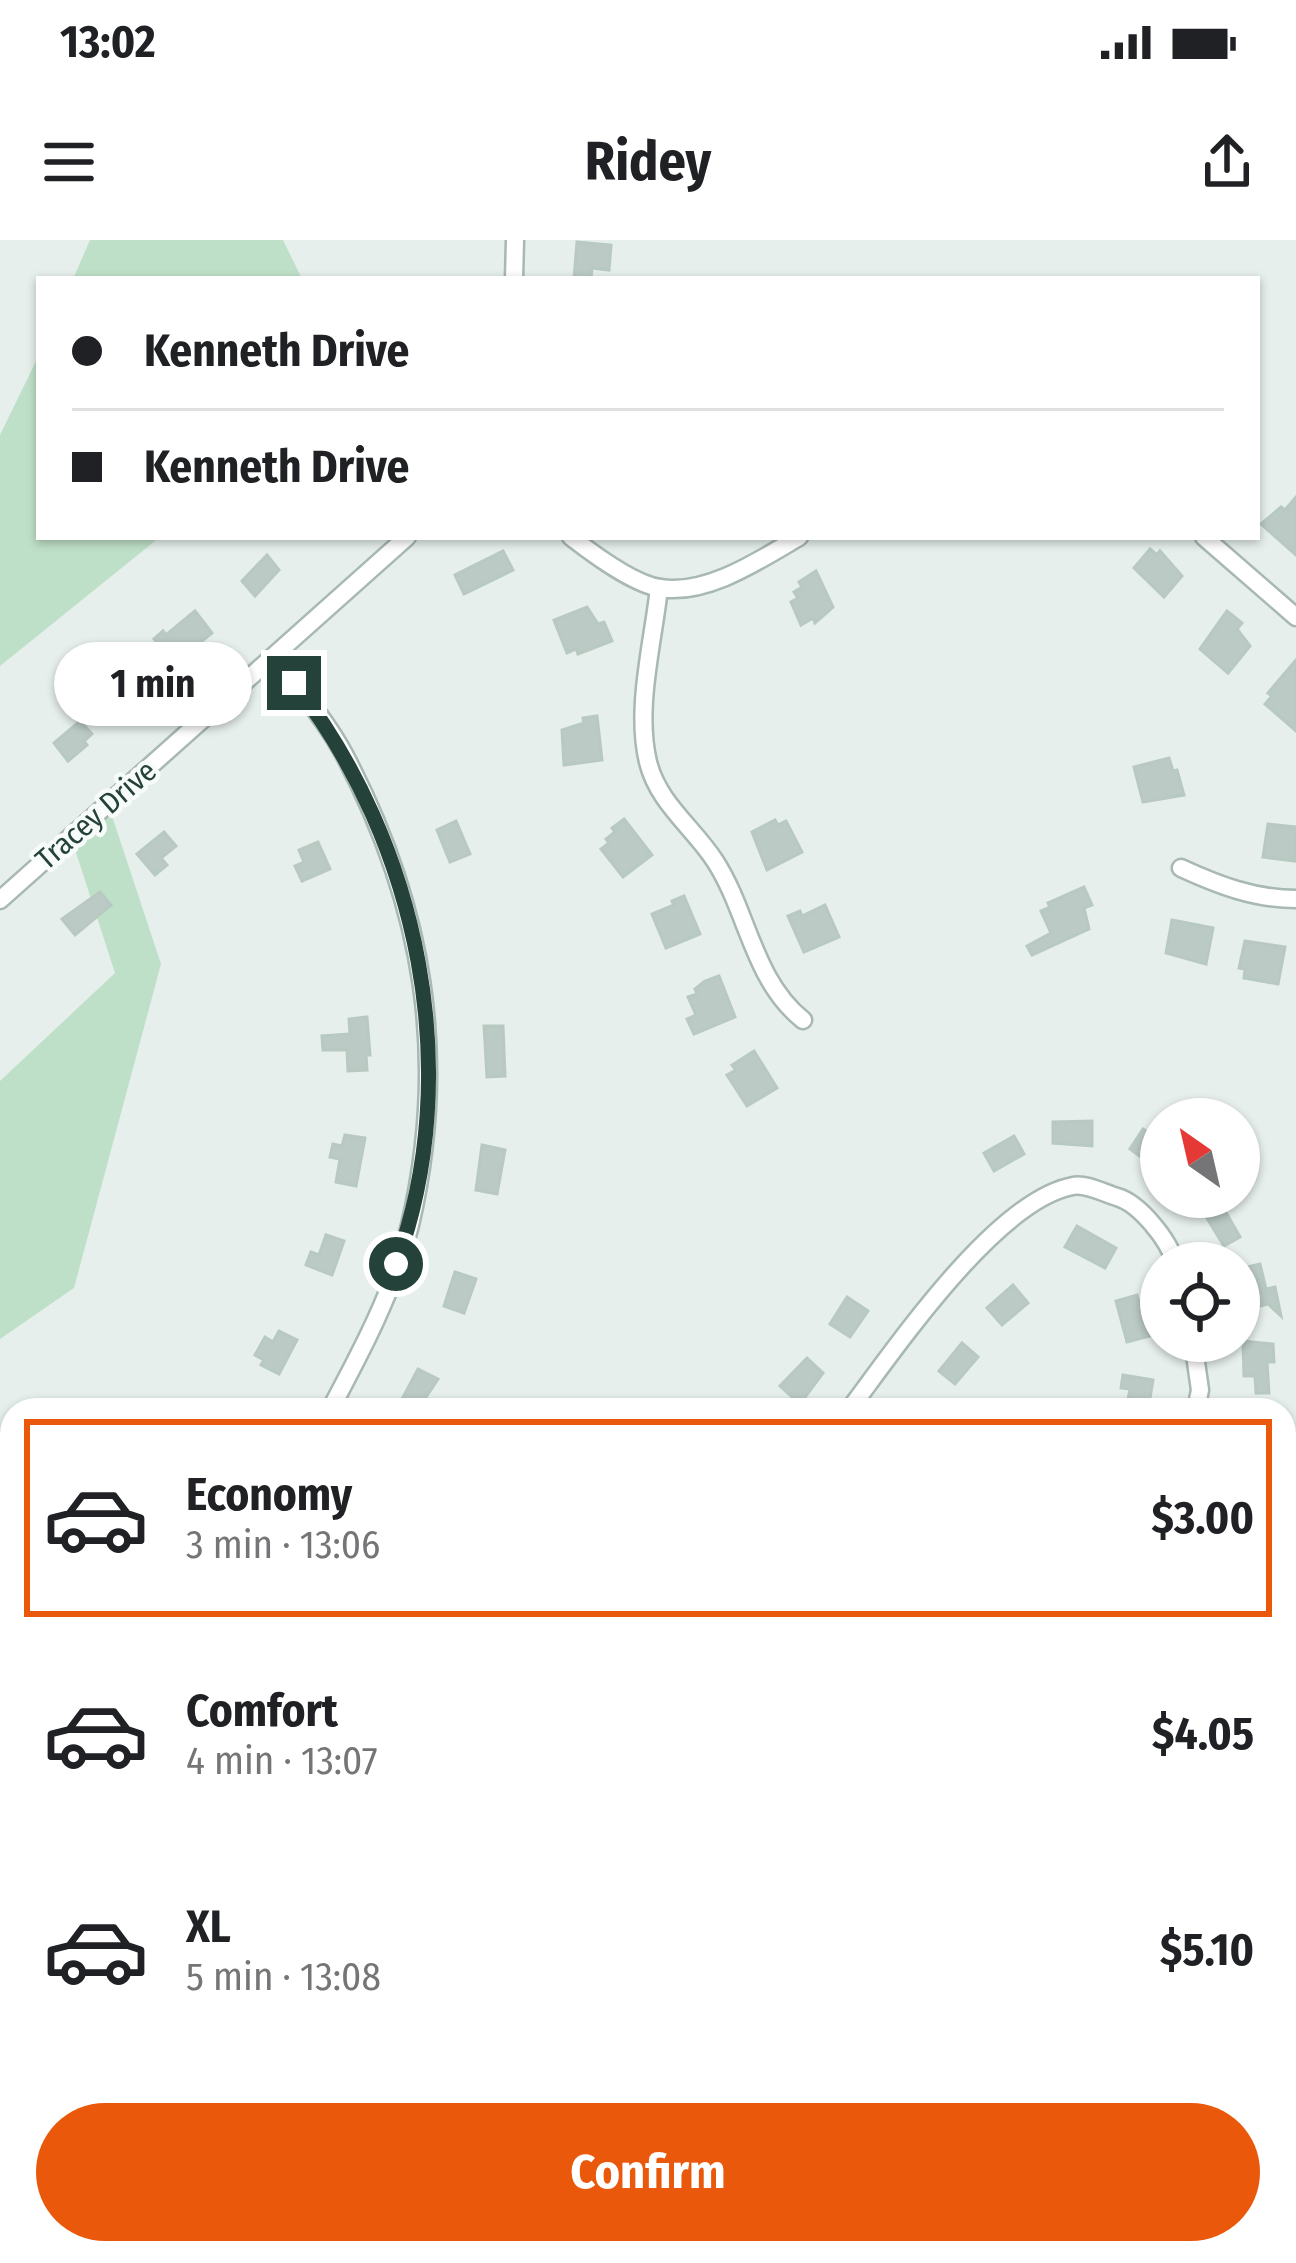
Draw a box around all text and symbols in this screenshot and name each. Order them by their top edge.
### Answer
text: 13:02 [60,15,156,69]
icon: menu [36,129,102,195]
icon: share [1194,129,1260,195]
text: Ridey [585,130,711,194]
text: Kenneth Drive [144,324,409,378]
text: Kenneth Drive [144,440,409,494]
callout: 1 min [54,641,252,725]
route end [267,656,321,710]
text: 1 min [111,661,195,707]
street label: Tracey Drive [28,753,164,877]
north arrow [1140,1098,1260,1218]
map controls [1140,1098,1260,1362]
route start [369,1237,423,1291]
button: locate [1140,1242,1260,1362]
icon: car [42,1464,150,1572]
text: Economy [186,1468,352,1522]
text: $3.00 [1151,1491,1254,1545]
text: 3 min · 13:06 [186,1522,380,1568]
icon: car [42,1680,150,1788]
text: Comfort [186,1684,338,1738]
text: $4.05 [1152,1707,1254,1761]
text: 4 min · 13:07 [186,1738,378,1784]
icon: car [42,1896,150,2004]
text: XL [186,1900,231,1954]
text: $5.10 [1160,1923,1254,1977]
text: 5 min · 13:08 [186,1954,381,2000]
button: Confirm [36,2103,1260,2241]

